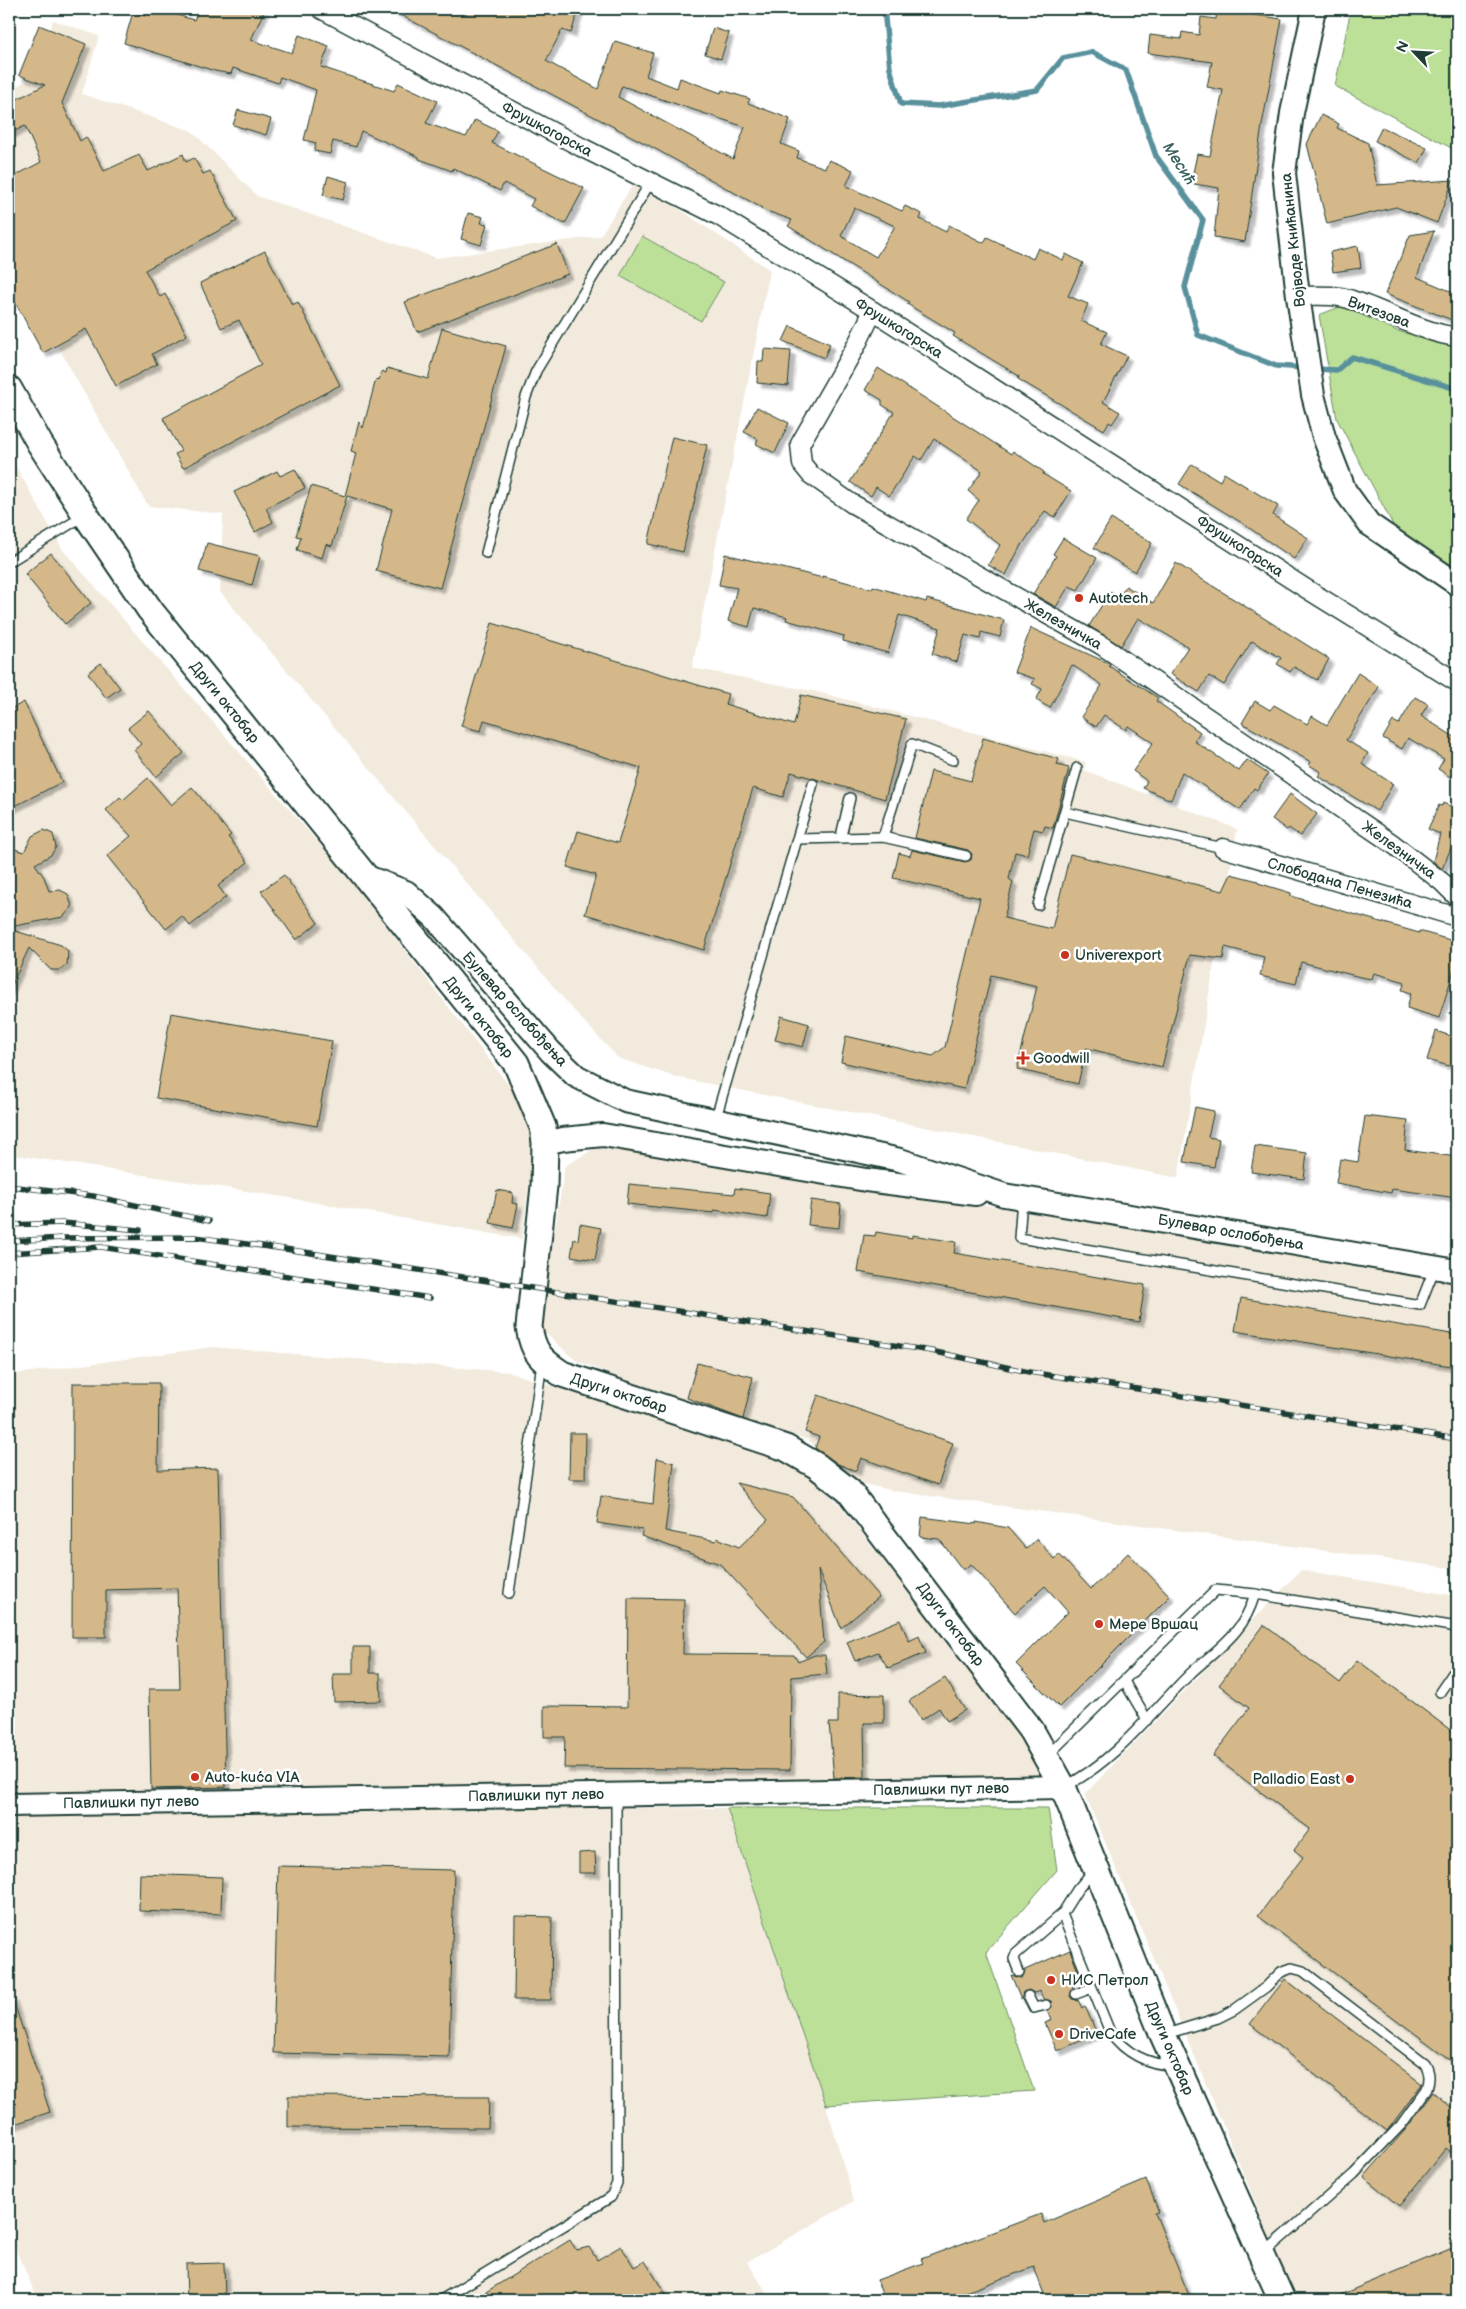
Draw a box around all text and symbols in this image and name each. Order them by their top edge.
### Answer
north arrow [1388,28,1438,78]
text: N [1393,38,1413,55]
street label: Фрушкогорска [498,98,595,161]
water label: Месић [1158,139,1200,189]
street label: Војводе Книћанина [1277,172,1310,308]
street label: Витезова [1345,292,1413,333]
street label: Фрушкогорска [851,294,946,363]
street label: Фрушкогорска [1193,511,1287,582]
place label: Autotech [1089,589,1148,608]
marker: Autotech [1073,592,1085,604]
street label: Железничка [1020,595,1105,654]
street label: Други октобар [186,657,264,748]
street label: Железничка [1358,817,1440,884]
street label: Слободана Пенезића [1265,854,1415,913]
place label: Univerexport [1075,946,1162,965]
street label: Булевар ослобођења [458,948,571,1071]
marker: Univerexport [1059,949,1071,961]
street label: Други октобар [440,972,518,1063]
place label: Goodwill [1033,1049,1090,1068]
marker: Goodwill [1017,1052,1029,1064]
street label: Булевар ослобођења [1156,1210,1306,1255]
street label: Други октобар [568,1369,670,1418]
street label: Други октобар [913,1579,989,1670]
place label: Мере Вршац [1109,1615,1198,1634]
marker: Мере Вршац [1093,1618,1105,1630]
place label: Auto-kuća VIA [205,1768,300,1787]
place label: Palladio East [1253,1770,1340,1789]
marker: Auto-kuća VIA [189,1771,201,1783]
marker: Palladio East [1344,1773,1356,1785]
street label: Павлишки пут лево [873,1779,1009,1800]
street label: Павлишки пут лево [468,1785,604,1806]
street label: Павлишки пут лево [63,1792,199,1813]
place label: НИС Петрол [1061,1971,1149,1990]
marker: НИС Петрол [1045,1974,1057,1986]
street label: Други октобар [1141,1998,1198,2098]
place label: DriveCafe [1069,2025,1136,2044]
marker: DriveCafe [1053,2028,1065,2040]

